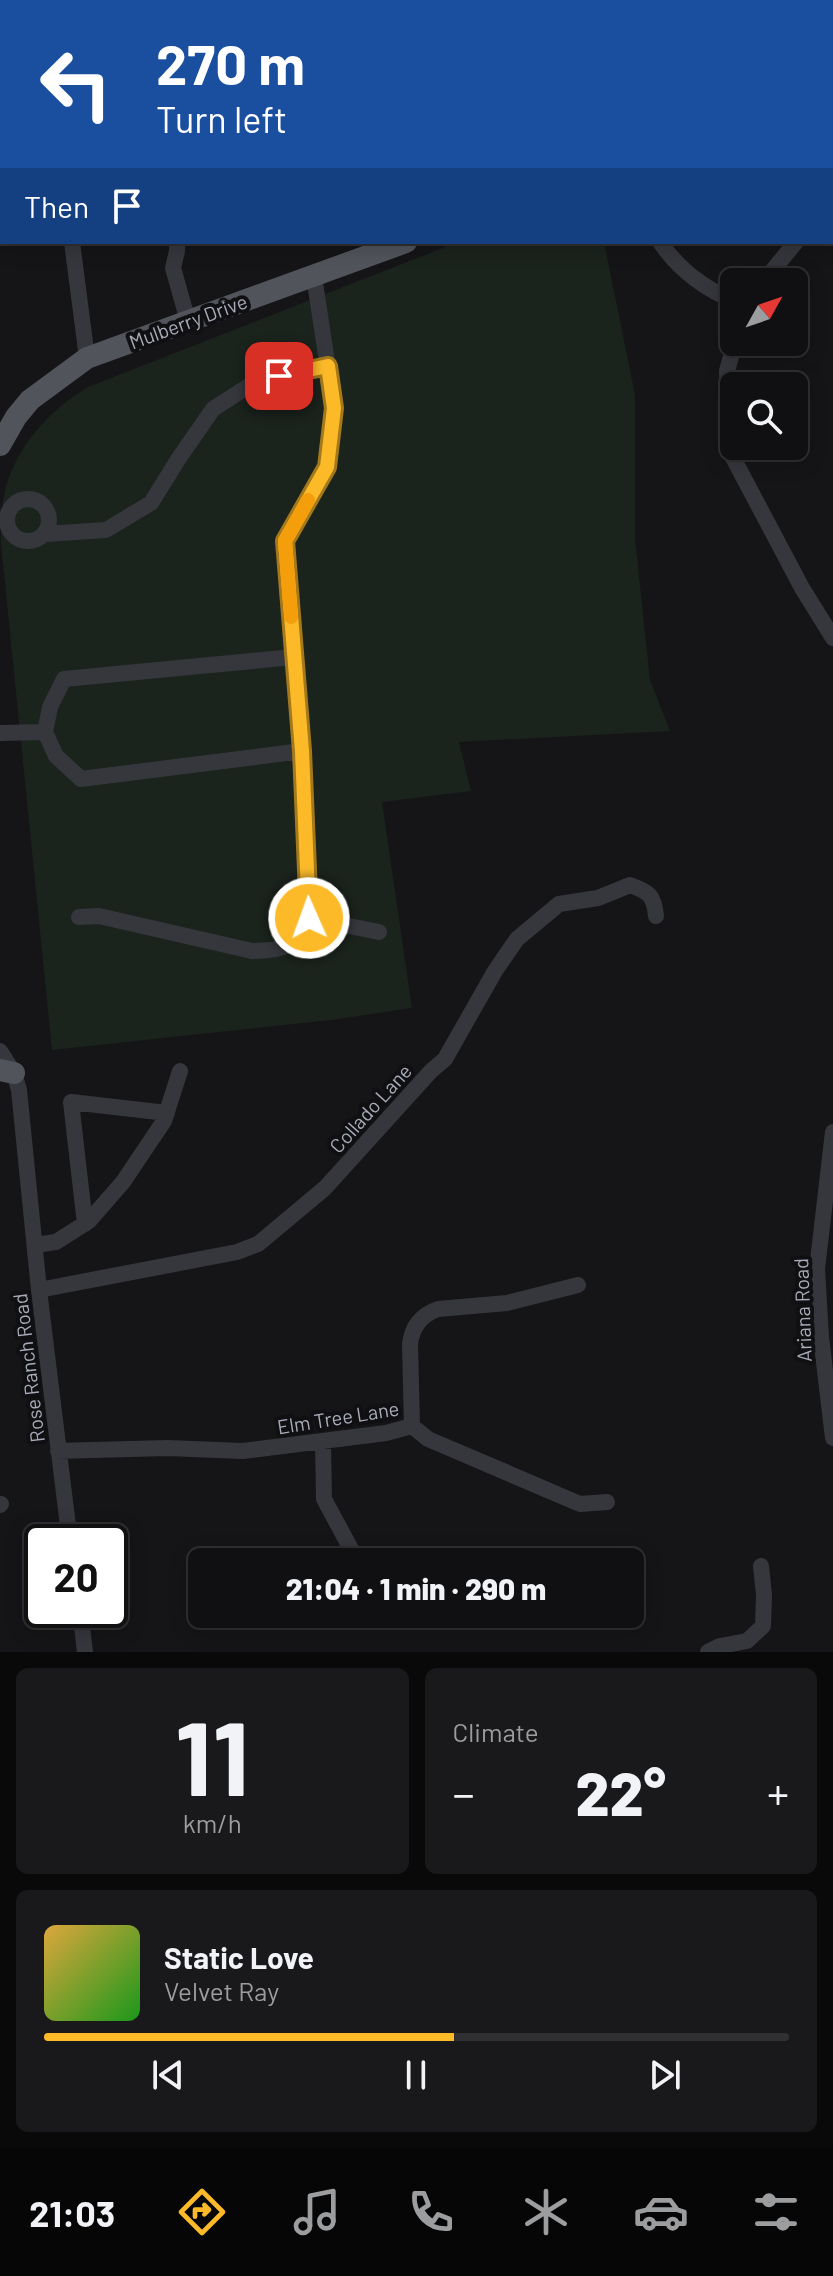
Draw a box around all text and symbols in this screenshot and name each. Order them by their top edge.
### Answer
text: 270 m [156,29,305,96]
icon: left [24,32,128,136]
text: Turn left [156,97,287,140]
icon: arrive [105,184,149,228]
text: Then [24,188,89,224]
north arrow [720,268,808,356]
map controls [720,268,808,460]
street label: Mulberry Drive [126,289,250,353]
pin [245,342,313,410]
icon: arrive [257,354,301,398]
button: search [720,372,808,460]
position arrow [267,876,351,960]
street label: Collado Lane [324,1059,416,1157]
street label: Ariana Road [788,1258,816,1362]
street label: Rose Ranch Road [7,1292,49,1444]
street label: Elm Tree Lane [275,1396,401,1438]
speed limit sign: 20 [24,1524,128,1628]
text: 21:04 · 1 min · 290 m [286,1570,546,1606]
text: 11 [175,1692,249,1817]
text: Climate [453,1716,539,1747]
text: 22° [575,1756,666,1828]
text: − [453,1766,475,1819]
text: + [767,1766,789,1819]
text: km/h [183,1807,242,1838]
text: Static Love [164,1939,314,1975]
text: Velvet Ray [164,1975,279,2006]
icon: previous [146,2053,190,2097]
icon: pause [394,2053,438,2097]
icon: next [643,2053,687,2097]
icon: directions [174,2184,230,2240]
icon: music [289,2184,345,2240]
icon: phone [403,2184,459,2240]
icon: climate [518,2184,574,2240]
icon: car [633,2184,689,2240]
icon: filters [748,2184,804,2240]
text: 21:03 [29,2191,115,2234]

